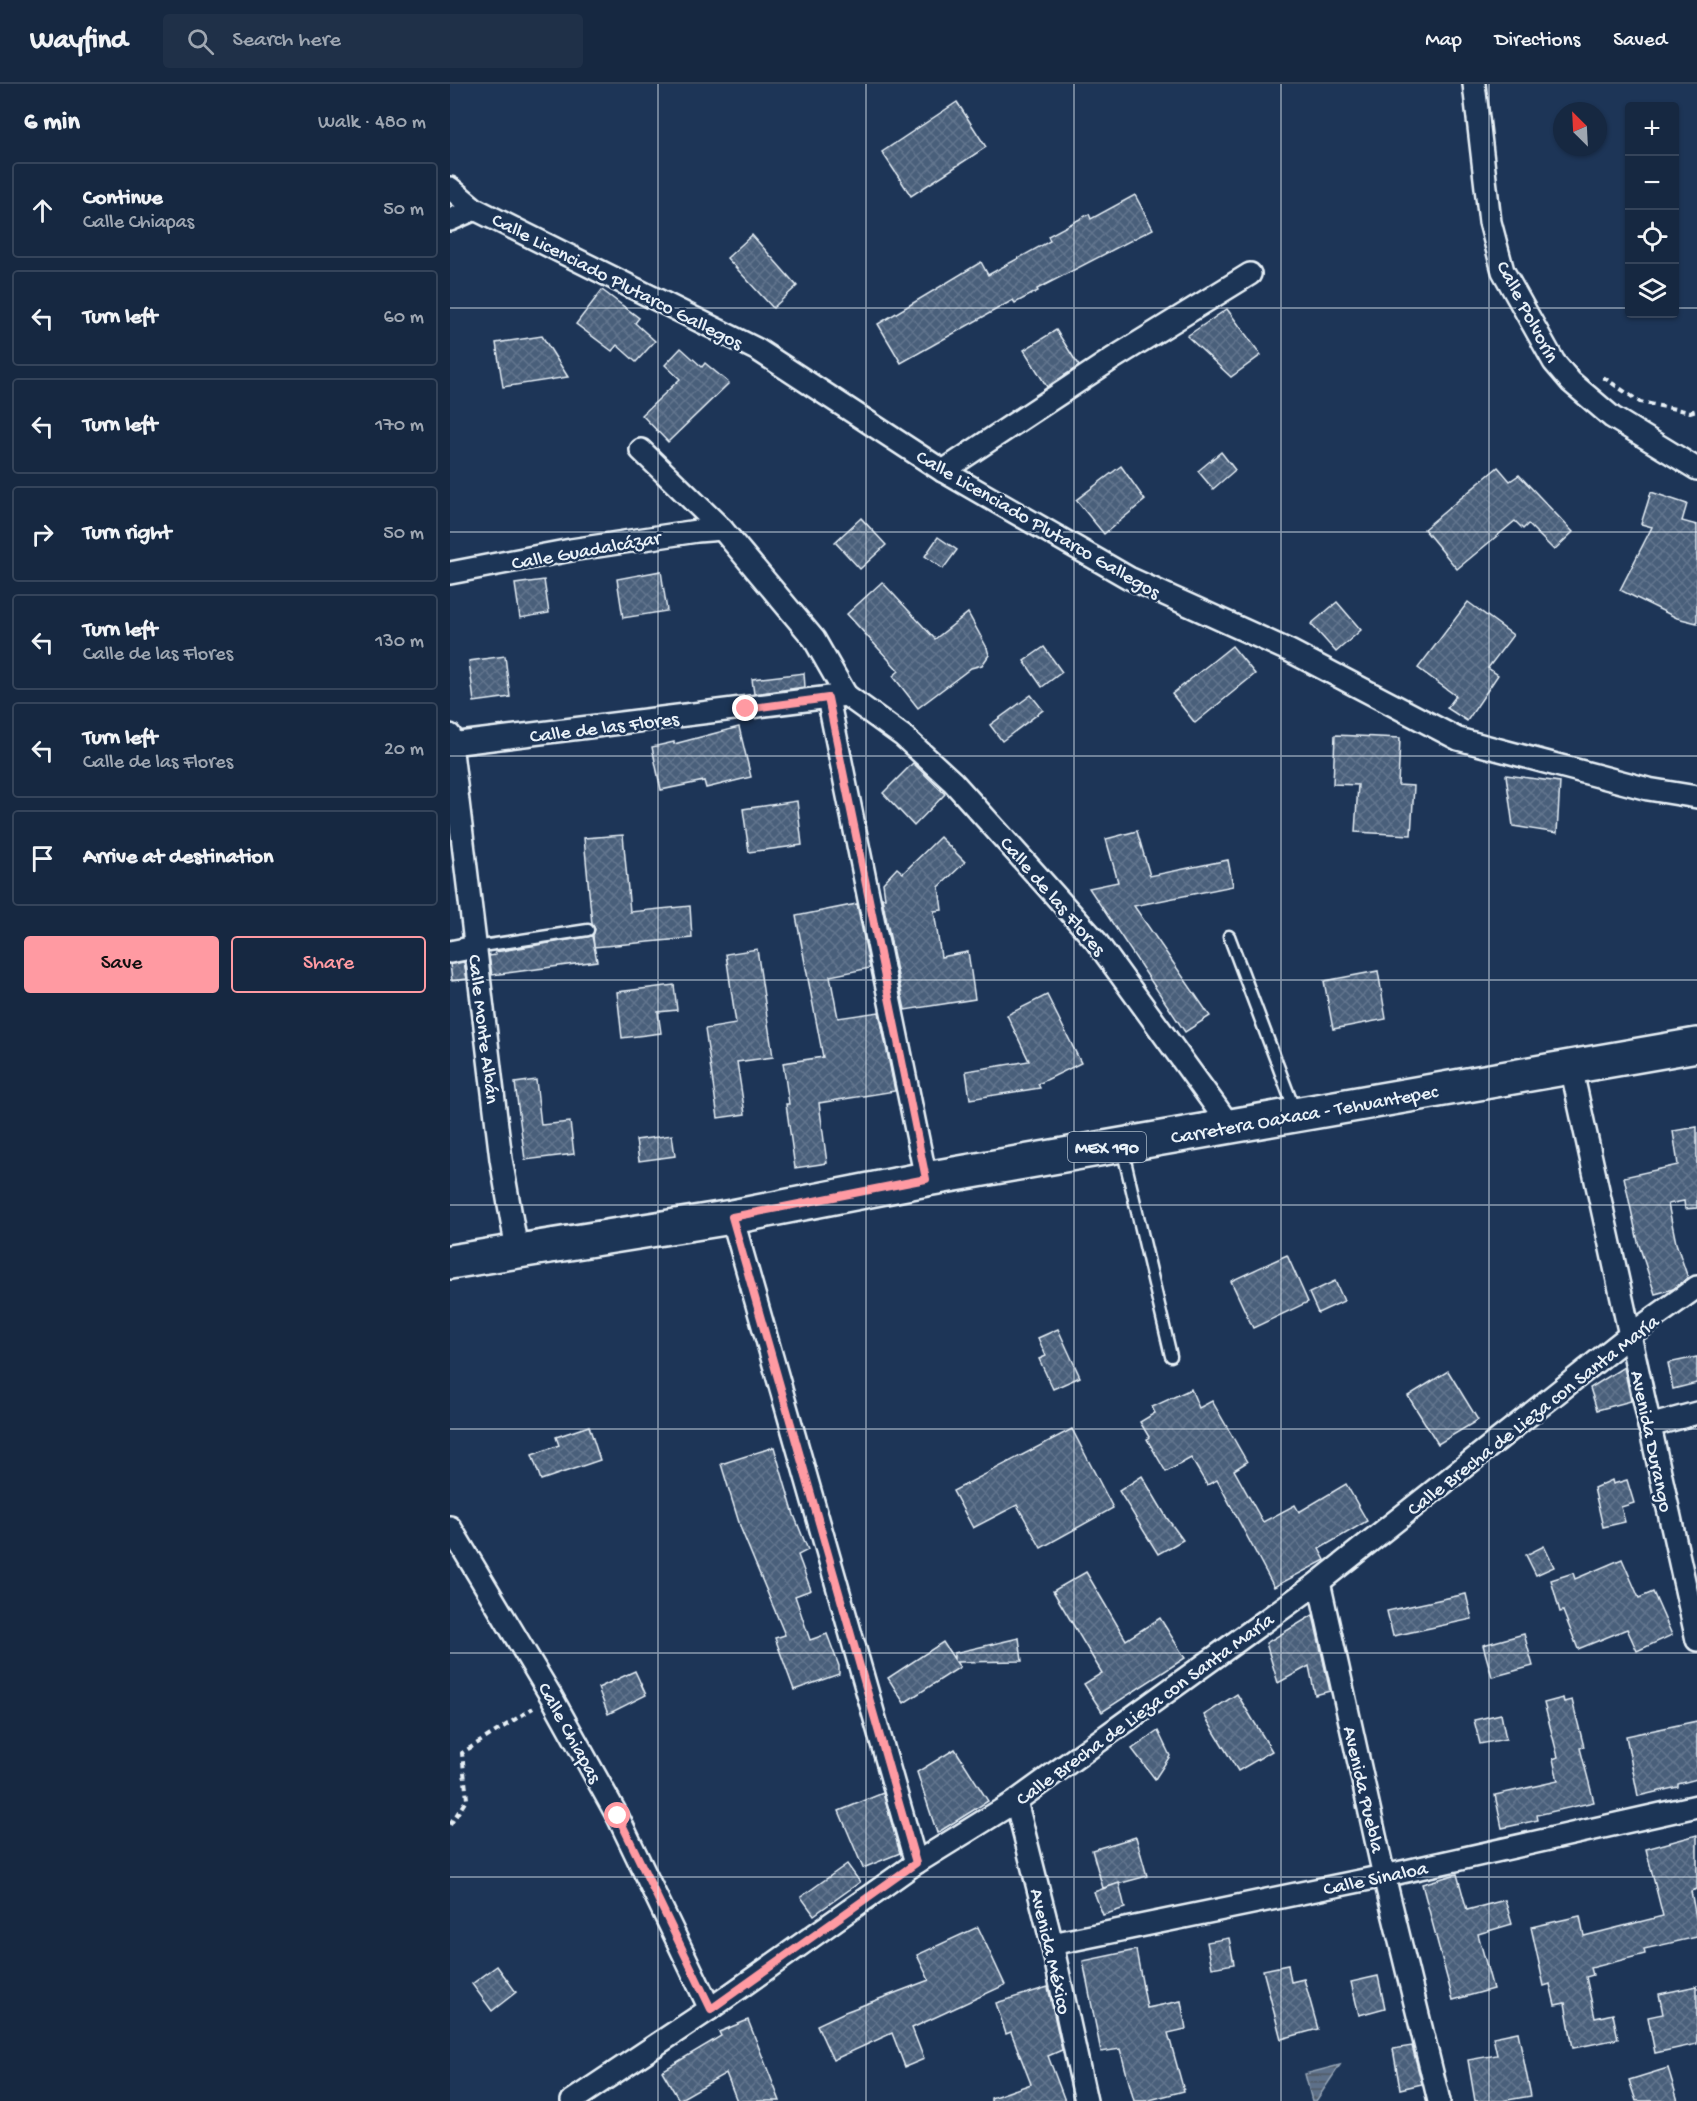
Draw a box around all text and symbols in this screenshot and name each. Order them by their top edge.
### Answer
search box [163,14,583,68]
text: Wayfind [30,25,127,58]
icon: search [184,25,217,58]
text: Search here [232,28,341,54]
text: Map [1425,29,1462,54]
text: Directions [1495,29,1580,54]
text: Saved [1613,29,1667,54]
north arrow [1553,102,1607,156]
map controls [1625,102,1679,318]
button: + [1625,102,1679,156]
text: 6 min [24,108,80,139]
text: Walk · 480 m [318,112,426,135]
button: − [1625,156,1679,210]
text: Continue [83,186,163,212]
icon: ahead [26,194,59,227]
text: 50 m [383,199,424,222]
street label: Calle Licenciado Plutarco Gallegos [487,210,746,357]
button: locate [1625,210,1679,264]
text: Calle Chiapas [83,212,194,235]
street label: Calle Polvorín [1490,258,1563,368]
button: layers [1625,264,1679,318]
icon: left [26,302,59,335]
text: Turn left [83,305,157,331]
text: 60 m [384,307,424,330]
icon: left [26,410,59,443]
text: Turn left [83,413,157,439]
text: 170 m [375,415,424,438]
street label: Calle Licenciado Plutarco Gallegos [911,447,1164,606]
icon: right [26,518,59,551]
text: Turn right [83,521,171,547]
text: 50 m [383,523,424,546]
street label: Calle Guadalcázar [510,528,665,577]
text: Turn left [83,618,157,644]
icon: left [26,626,59,659]
text: 130 m [375,631,424,654]
text: Calle de las Flores [83,644,233,667]
route end [732,695,758,721]
street label: Calle de las Flores [529,709,681,750]
text: Turn left [83,726,157,752]
icon: left [26,734,59,767]
text: 20 m [384,739,424,762]
text: Calle de las Flores [83,752,233,775]
street label: Calle de las Flores [993,833,1110,962]
icon: arrive [26,842,59,875]
text: Arrive at destination [83,845,273,871]
button: Save [24,936,219,993]
button: Share [231,936,426,993]
street label: Calle Monte Albán [461,954,502,1106]
street label: Carretera Oaxaca - Tehuantepec [1169,1081,1441,1151]
road number: MEX 190 [1068,1132,1146,1162]
street label: Calle Brecha de Lieza con Santa María [1404,1311,1665,1522]
street label: Avenida Durango [1623,1369,1676,1515]
street label: Calle Brecha de Lieza con Santa María [1013,1609,1280,1812]
street label: Calle Chiapas [531,1680,605,1788]
street label: Avenida Puebla [1336,1724,1388,1856]
route start [604,1802,630,1828]
street label: Calle Sinaloa [1322,1858,1431,1903]
street label: Avenida México [1023,1887,1074,2017]

